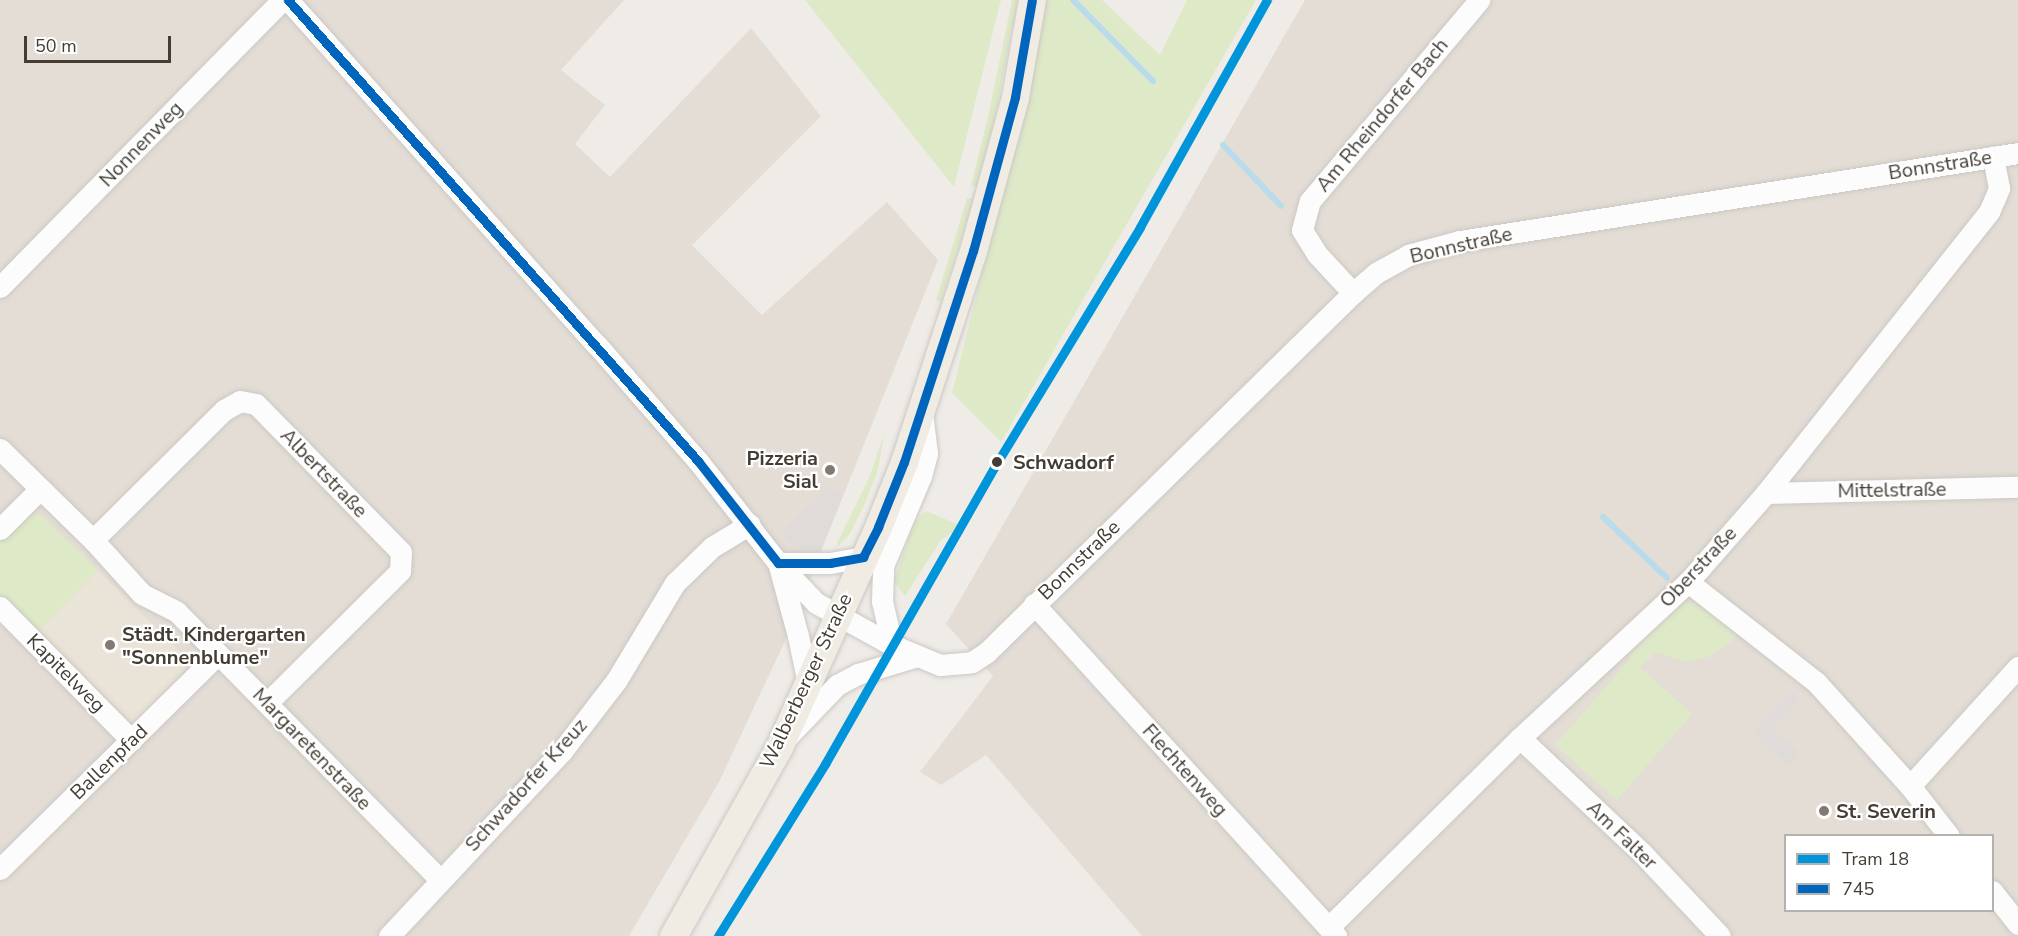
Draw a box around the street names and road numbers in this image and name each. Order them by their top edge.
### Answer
street label: Am Rheindorfer Bach [1311,33,1453,197]
street label: Nonnenweg [94,96,188,192]
street label: Bonnstraße [1887,145,1993,185]
street label: Bonnstraße [1407,222,1515,268]
street label: Albertstraße [276,423,372,523]
street label: Mittelstraße [1837,477,1947,503]
street label: Bonnstraße [1033,515,1125,605]
street label: Oberstraße [1655,522,1741,612]
street label: Walberberger Straße [755,590,857,772]
street label: Kapitelweg [22,629,110,717]
street label: Margaretenstraße [248,683,376,815]
street label: Schwadorfer Kreuz [460,714,592,856]
street label: Ballenpfad [65,719,153,805]
street label: Flechtenweg [1137,719,1233,821]
street label: Am Falter [1582,796,1662,874]

